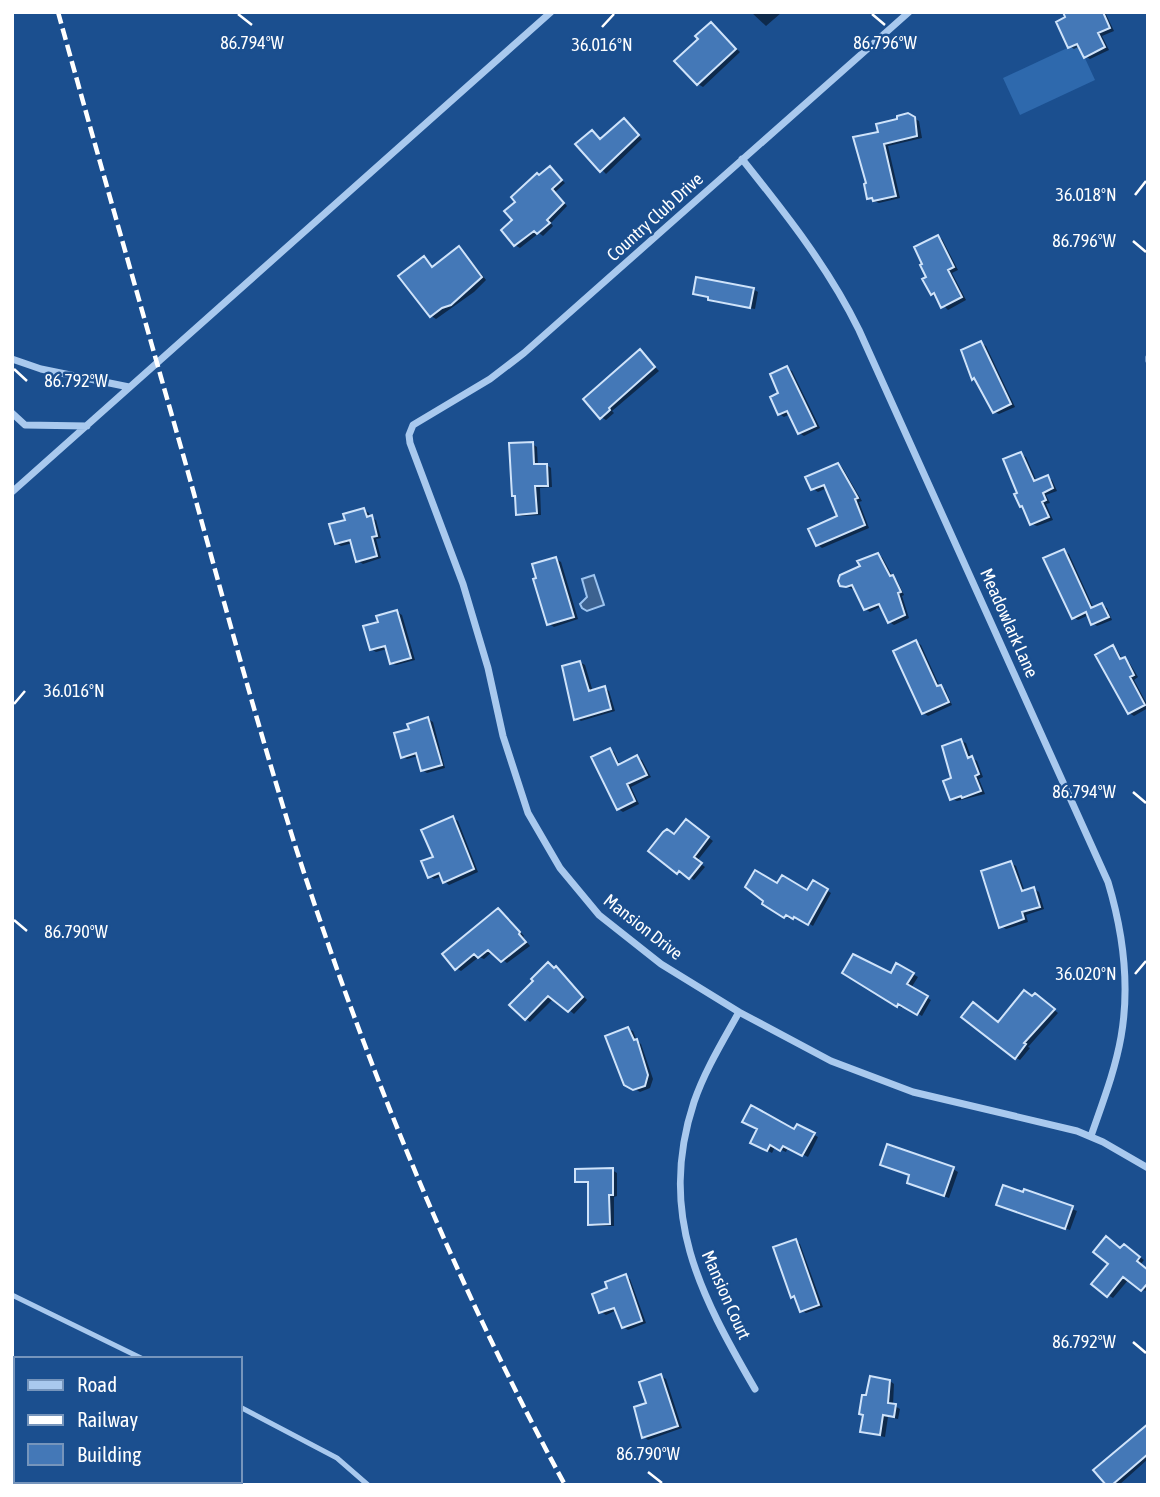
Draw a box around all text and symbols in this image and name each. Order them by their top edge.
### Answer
text: 86.794°W [220,32,284,53]
text: 86.796°W [853,32,917,53]
text: 36.016°N [571,34,633,55]
street label: Country Club Drive [602,168,707,265]
text: 36.018°N [1055,184,1117,205]
text: 86.796°W [1052,230,1116,251]
text: 86.792°W [44,370,108,391]
street label: Meadowlark Lane [976,565,1043,681]
text: 36.016°N [43,680,105,701]
text: 86.794°W [1052,781,1116,802]
street label: Mansion Drive [600,889,687,964]
text: 86.790°W [44,921,108,942]
text: 36.020°N [1055,963,1117,984]
street label: Mansion Court [698,1247,755,1342]
text: 86.792°W [1052,1331,1116,1352]
legend [14,1357,242,1483]
text: Road [77,1372,117,1396]
text: Railway [77,1407,139,1431]
text: Building [77,1442,141,1466]
text: 86.790°W [616,1443,680,1464]

